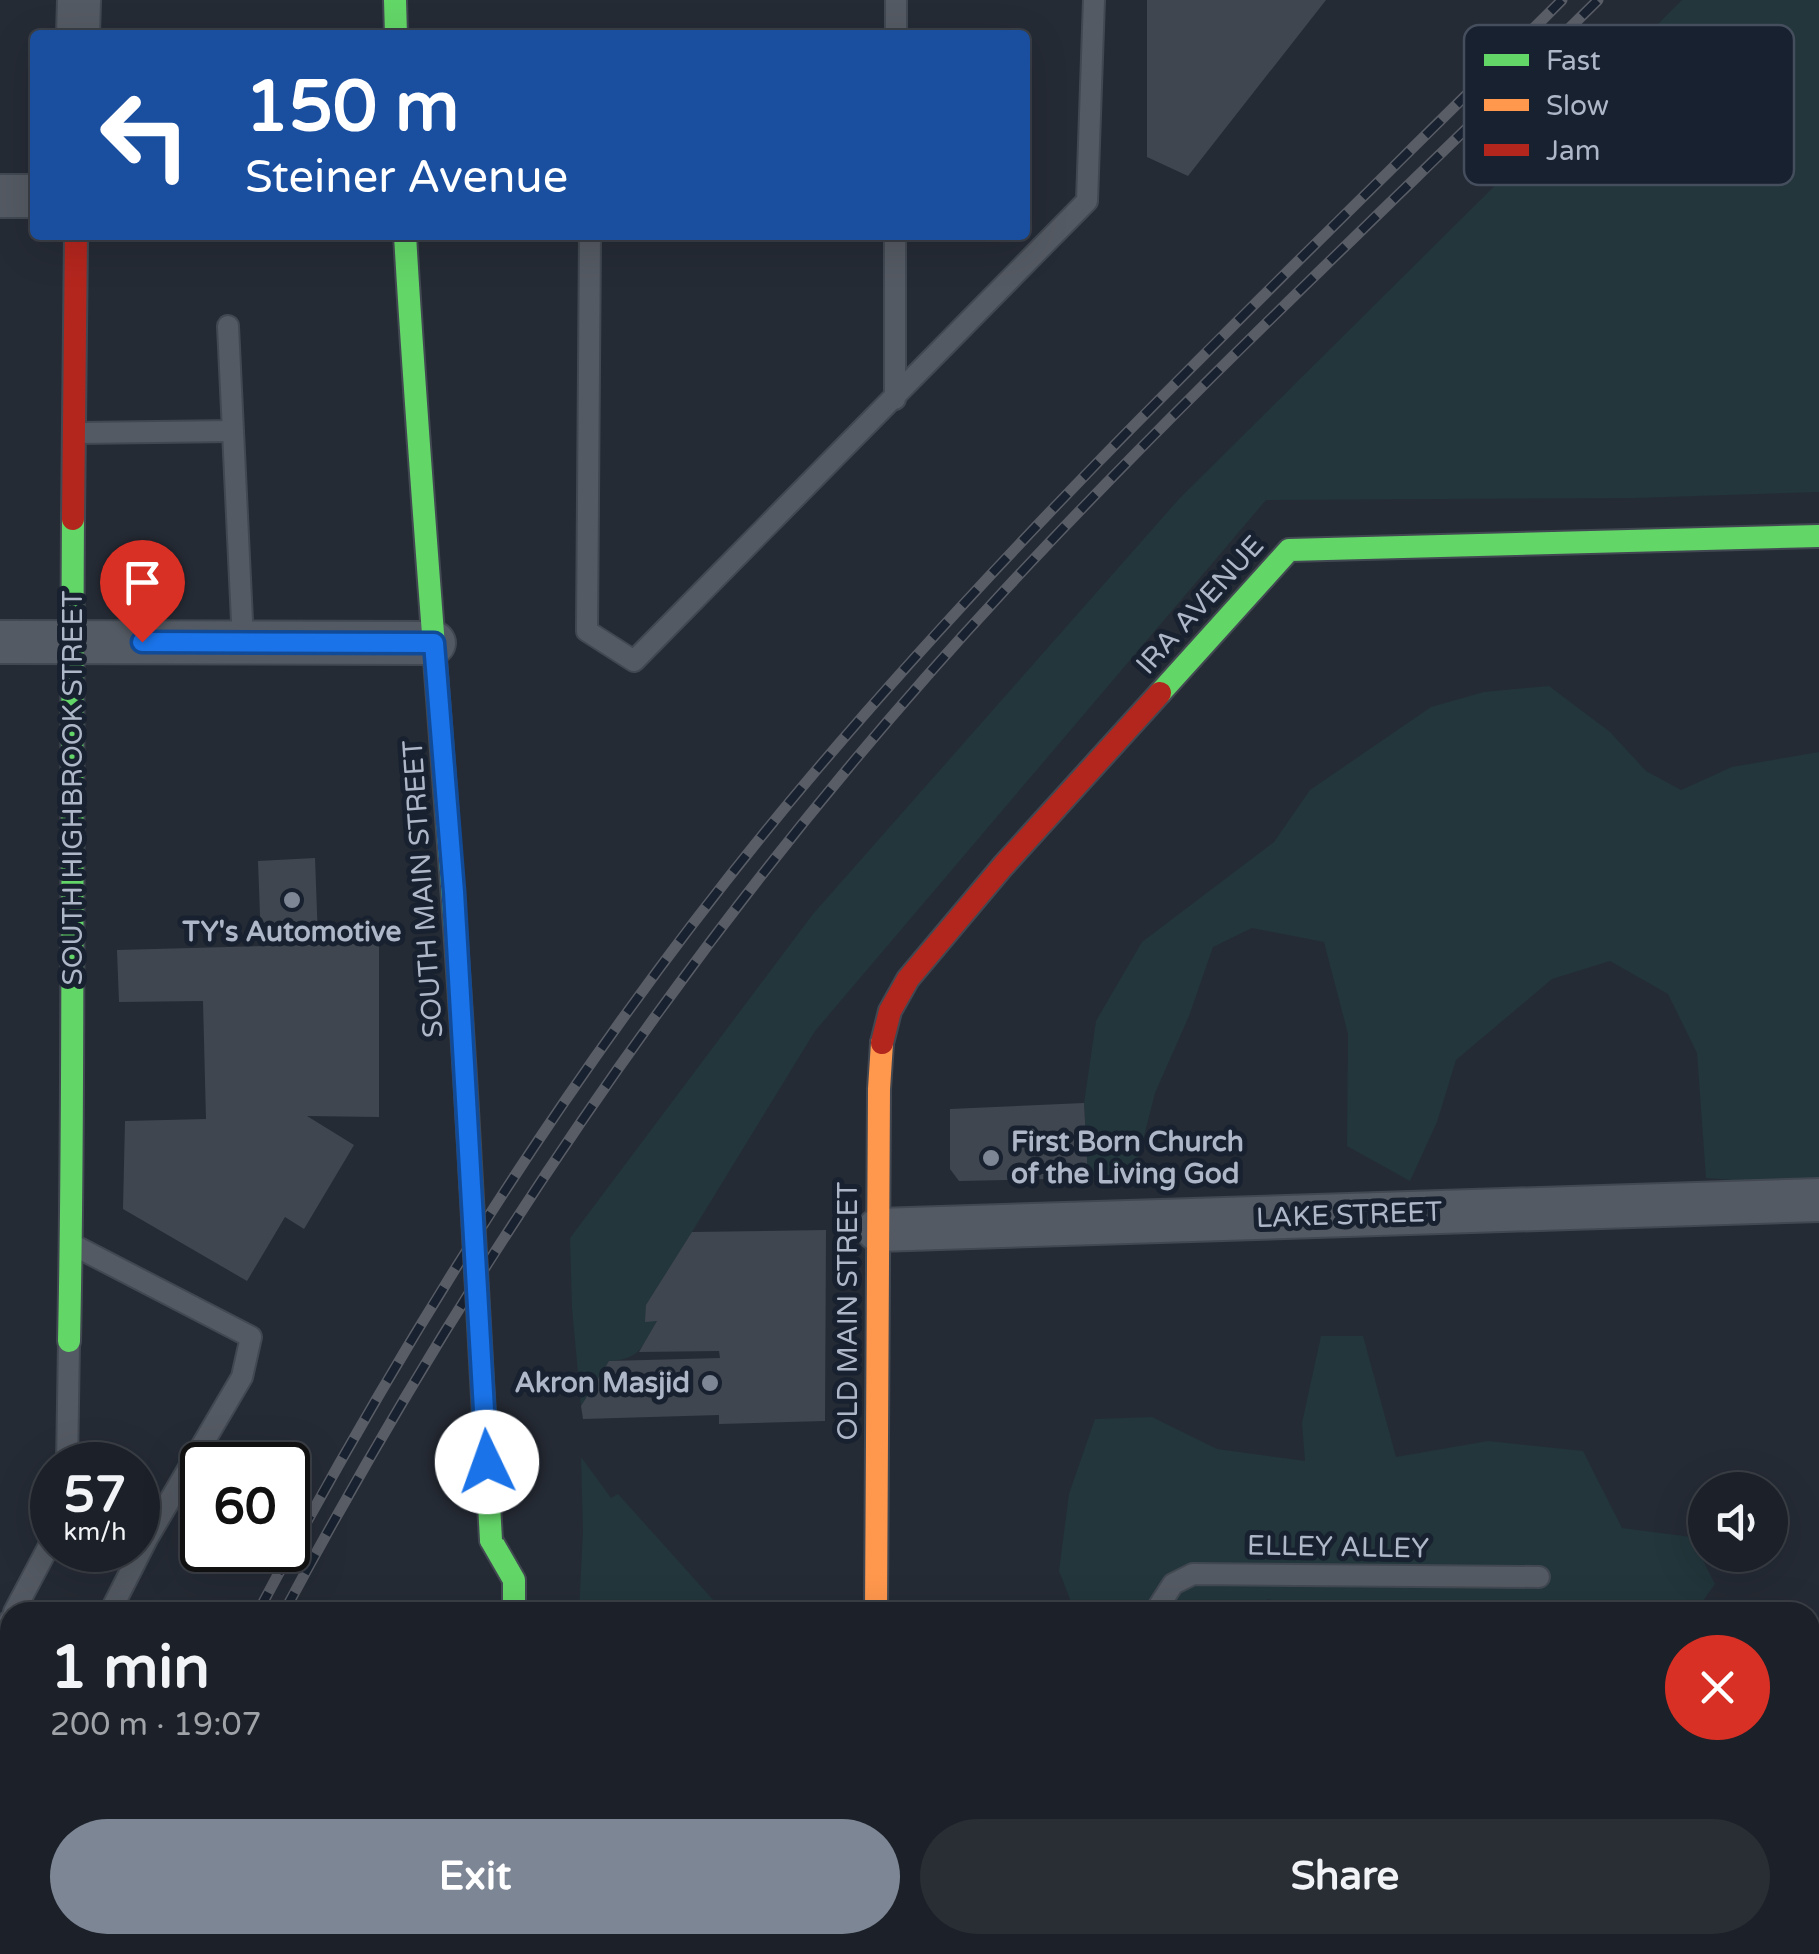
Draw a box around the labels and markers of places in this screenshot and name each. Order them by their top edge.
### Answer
pin [100,540,185,643]
marker: TY's Automotive [281,889,303,911]
place label: TY's Automotive [182,915,402,949]
place label: First Born Church of the Living God [1011,1125,1244,1191]
marker: First Born Church of the Living God [980,1147,1002,1169]
place label: Akron Masjid [514,1366,690,1400]
marker: Akron Masjid [699,1372,721,1394]

